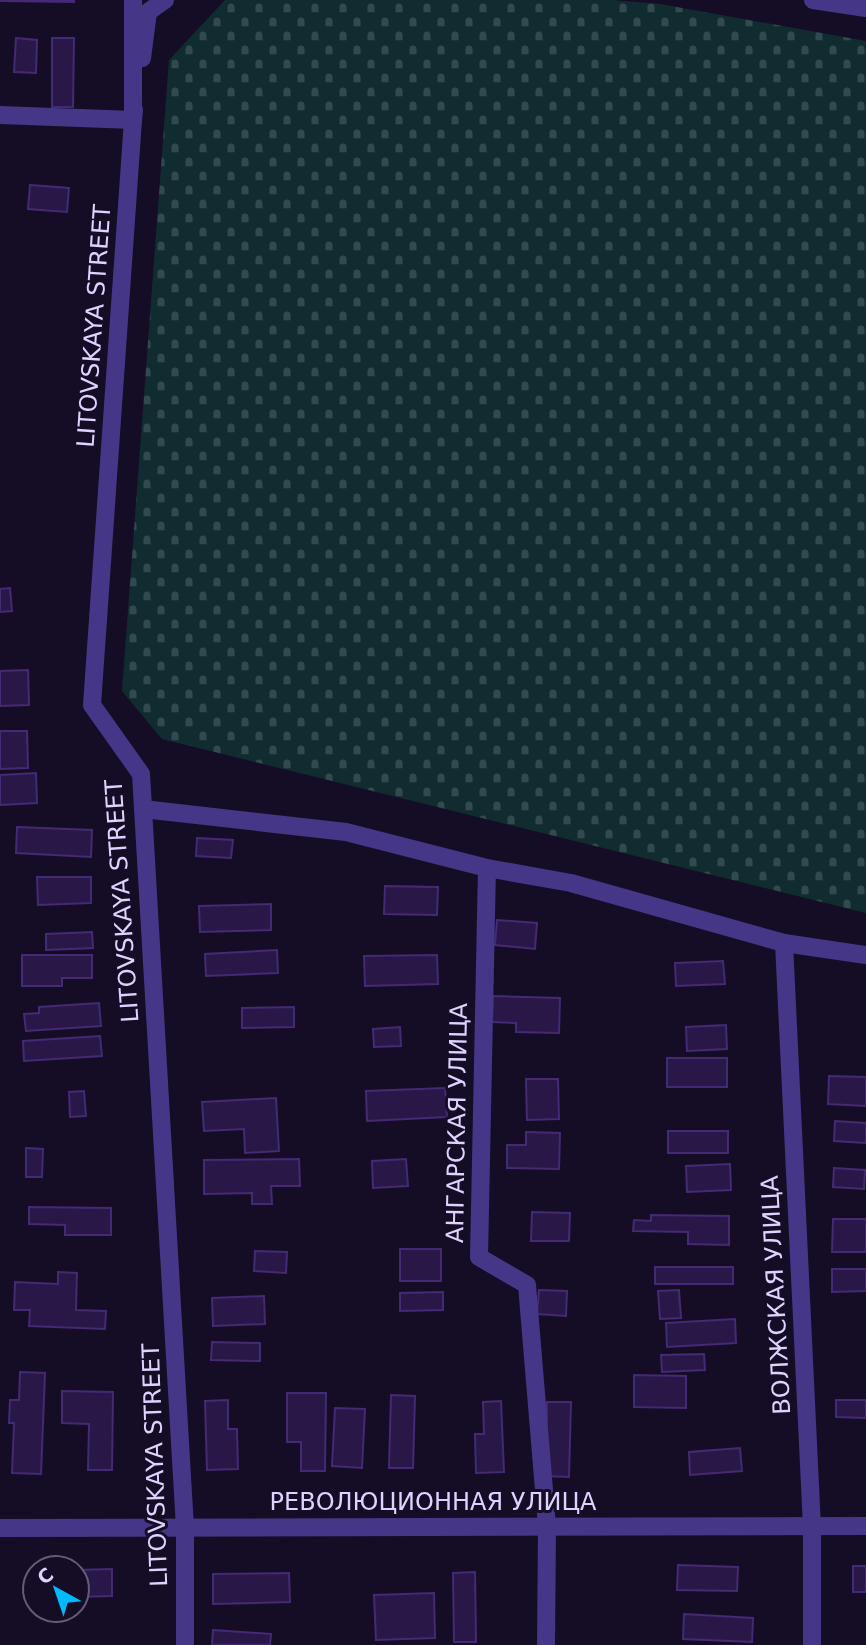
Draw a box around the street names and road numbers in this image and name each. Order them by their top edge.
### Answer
street label: LITOVSKAYA STREET [72,203,116,448]
street label: LITOVSKAYA STREET [100,778,144,1023]
street label: АНГАРСКАЯ УЛИЦА [441,1002,473,1243]
street label: ВОЛЖСКАЯ УЛИЦА [756,1174,796,1415]
street label: LITOVSKAYA STREET [137,1342,173,1587]
street label: РЕВОЛЮЦИОННАЯ УЛИЦА [270,1488,597,1516]

